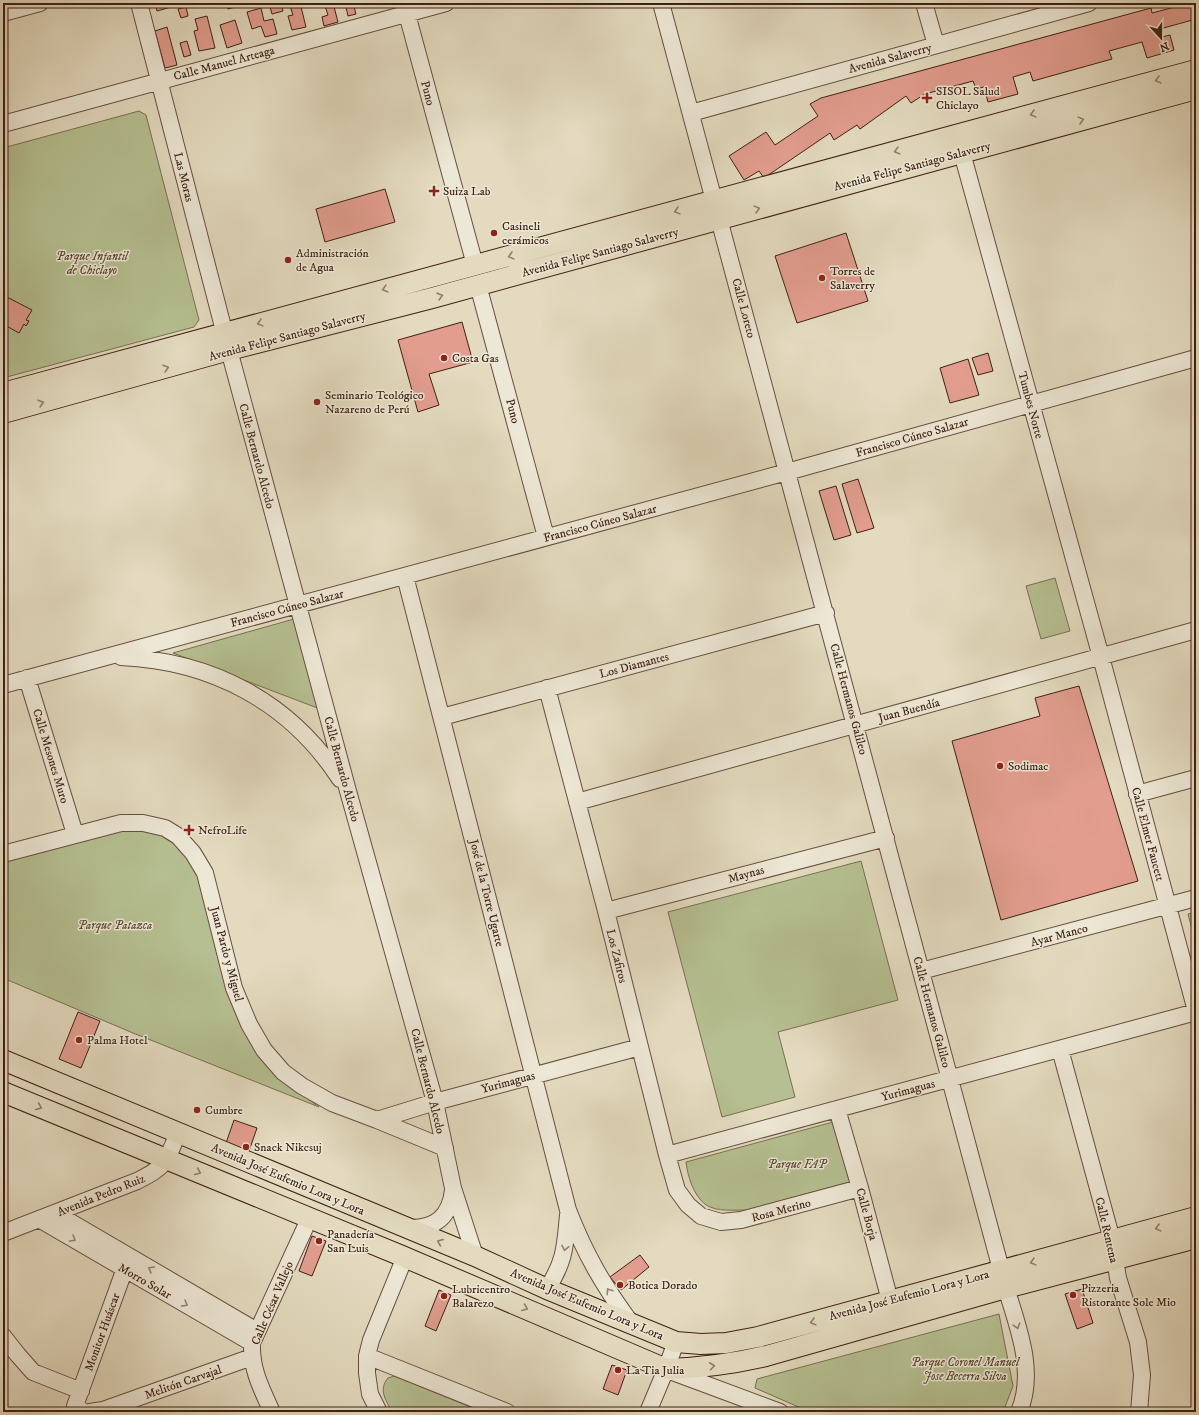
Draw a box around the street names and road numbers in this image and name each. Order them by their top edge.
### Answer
street label: Avenida Salaverry [847,40,934,77]
street label: Calle Manuel Arteaga [172,43,277,84]
street label: Puno [417,79,438,107]
street label: Avenida Felipe Santiago Salaverry [832,138,992,195]
street label: Las Moras [170,151,197,203]
street label: Avenida Felipe Santiago Salaverry [520,224,680,281]
street label: Calle Loreto [728,277,759,340]
street label: Avenida Felipe Santiago Salaverry [207,308,367,365]
street label: Tumbes Norte [1014,370,1047,440]
street label: Puno [502,397,523,425]
street label: Calle Bernardo Alcedo [235,402,278,510]
street label: Francisco Cúneo Salazar [854,414,971,461]
street label: Francisco Cúneo Salazar [542,501,659,546]
street label: Francisco Cúneo Salazar [229,586,346,631]
street label: Calle Hermanos Galileo [826,642,871,756]
street label: Los Diamantes [598,649,671,682]
street label: Juan Buendía [876,695,942,726]
street label: Calle Mesones Muro [29,707,72,805]
street label: Calle Bernardo Alcedo [320,715,363,823]
street label: Calle Elmer Faucett [1128,786,1167,883]
street label: José de la Torre Ugarte [466,837,507,948]
street label: Maynas [726,862,766,887]
street label: Juan Pardo y Miguel [206,904,247,1004]
street label: Ayar Manco [1029,921,1089,950]
street label: Los Zafiros [603,928,630,985]
street label: Calle Hermanos Galileo [909,955,954,1069]
street label: Calle Bernardo Alcedo [407,1027,448,1136]
street label: Yurimaguas [480,1068,537,1097]
street label: Yurimaguas [880,1076,937,1105]
street label: Avenida José Eufemio Lora y Lora [209,1140,368,1219]
street label: Avenida Pedro Ruiz [55,1171,147,1220]
street label: Calle Borja [852,1186,881,1243]
street label: Rosa Merino [750,1195,813,1226]
street label: Calle Rentena [1092,1196,1122,1265]
street label: Calle César Vallejo [248,1259,297,1347]
street label: Morro Solar [115,1260,175,1303]
street label: Avenida José Eufemio Lora y Lora [508,1265,667,1344]
street label: Avenida José Eufemio Lora y Lora [827,1267,992,1324]
street label: Monitor Huáscar [81,1291,124,1373]
street label: Melitón Carvajal [143,1362,224,1403]

